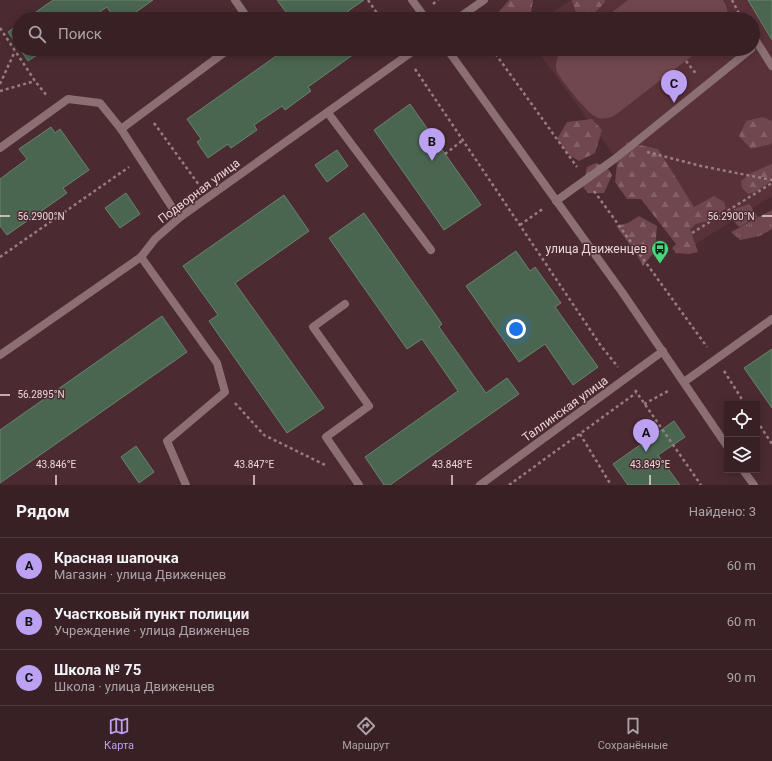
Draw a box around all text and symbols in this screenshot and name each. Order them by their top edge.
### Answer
search box [12,12,760,56]
icon: search [26,23,48,45]
text: Поиск [58,25,102,43]
pin: C [661,70,687,103]
pin: B [419,128,445,161]
street label: Подворная улица [155,156,243,226]
text: 56.2900°N [17,211,65,222]
text: 56.2900°N [707,211,755,222]
bus stop icon: улица Движенцев [650,239,670,264]
place label: улица Движенцев [546,242,647,256]
your location [506,319,526,339]
street label: Таллинская улица [519,373,611,445]
text: 56.2895°N [17,389,65,400]
map controls [724,401,760,473]
button: locate [724,401,760,437]
pin: A [633,419,659,452]
button: layers [724,437,760,473]
text: 43.846°E [36,459,76,470]
text: 43.847°E [234,459,274,470]
text: 43.848°E [432,459,472,470]
text: 43.849°E [630,459,670,470]
text: Рядом [16,501,70,521]
text: Найдено: 3 [689,504,756,519]
text: Красная шапочка [54,549,179,567]
text: A [25,558,33,573]
text: 60 m [727,558,756,573]
text: Магазин · улица Движенцев [54,567,226,582]
text: Участковый пункт полиции [54,605,249,623]
text: B [25,614,33,629]
text: 60 m [727,614,756,629]
text: Учреждение · улица Движенцев [54,623,250,638]
text: Школа № 75 [54,661,141,679]
text: C [25,670,33,685]
text: 90 m [727,670,756,685]
text: Школа · улица Движенцев [54,679,215,694]
tab: Карта [104,715,134,752]
tab: Маршрут [342,715,390,752]
tab: Сохранённые [598,715,668,752]

